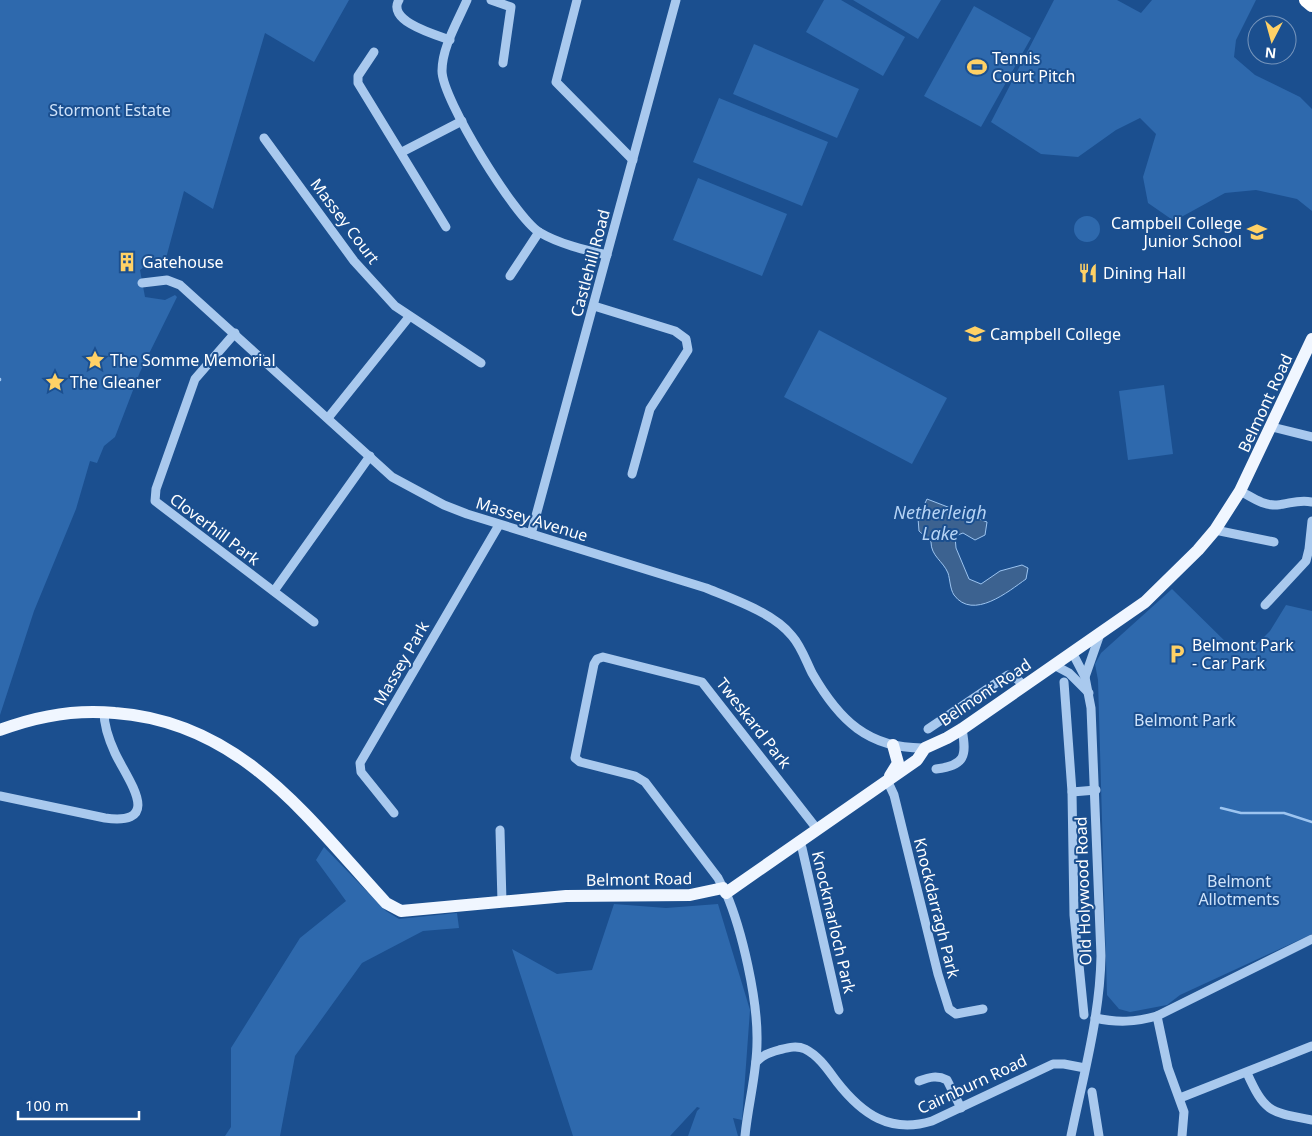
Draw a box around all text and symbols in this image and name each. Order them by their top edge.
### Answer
north arrow [1247,15,1297,65]
text: N [1264,43,1277,63]
place label: Tennis Court Pitch [992,47,1075,87]
sports icon: Tennis Court Pitch [966,56,988,78]
park label: Stormont Estate [49,99,171,121]
street label: Massey Court [306,174,385,268]
street label: Castlehill Road [565,207,615,319]
place label: Campbell College Junior School [1111,212,1242,252]
school or university icon: Campbell College Junior School [1246,221,1268,243]
building icon: Gatehouse [116,251,138,273]
place label: Gatehouse [142,251,224,273]
restaurant icon: Dining Hall [1077,262,1099,284]
place label: Dining Hall [1103,262,1186,284]
school or university icon: Campbell College [964,323,986,345]
place label: Campbell College [990,323,1121,345]
place icon: The Somme Memorial [84,349,106,371]
place label: The Somme Memorial [110,349,276,371]
street label: Belmont Road [1233,350,1297,456]
place icon: The Gleaner [44,371,66,393]
place label: The Gleaner [70,371,162,393]
street label: Cloverhill Park [165,488,265,570]
street label: Massey Avenue [473,492,591,546]
water label: Netherleigh Lake [893,500,987,545]
street label: Massey Park [368,617,434,709]
place label: Belmont Park - Car Park [1192,634,1294,674]
parking icon: Belmont Park - Car Park [1166,643,1188,665]
street label: Belmont Road [935,653,1035,731]
street label: Tweskard Park [712,673,797,773]
park label: Belmont Park [1134,709,1236,731]
street label: Old Holywood Road [1069,816,1097,966]
street label: Knockdarragh Park [909,835,965,981]
street label: Knockmarloch Park [807,849,861,996]
street label: Belmont Road [586,867,692,891]
park label: Belmont Allotments [1198,870,1280,910]
street label: Cairnburn Road [914,1049,1030,1119]
scale bar [18,1088,139,1120]
text: 100 m [25,1095,69,1115]

